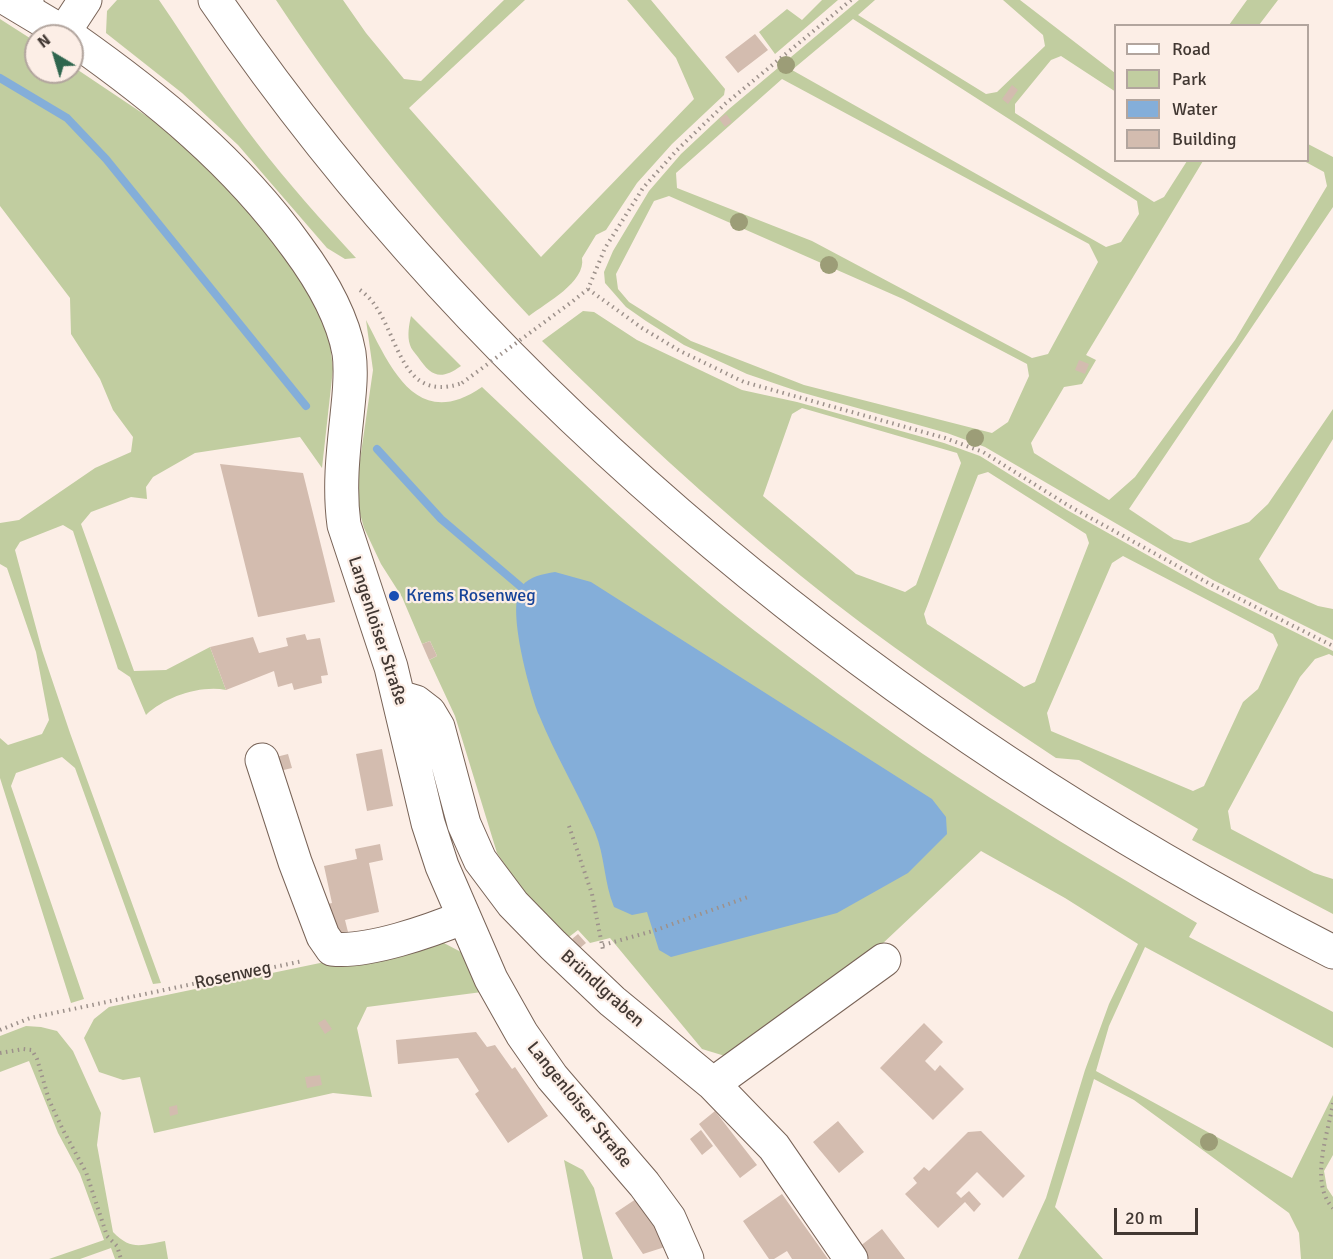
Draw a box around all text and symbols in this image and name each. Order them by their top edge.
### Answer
north arrow [24,24,84,84]
legend [1114,24,1309,162]
text: N [34,30,55,53]
text: Road [1172,38,1211,60]
text: Park [1172,68,1207,90]
text: Water [1172,98,1217,120]
text: Building [1172,128,1236,150]
street label: Langenloiser Straße [343,554,411,708]
place label: Krems Rosenweg [406,585,536,607]
marker: Krems Rosenweg [387,589,401,603]
street label: Bründlgraben [556,946,648,1032]
street label: Rosenweg [193,957,273,995]
street label: Langenloiser Straße [522,1038,636,1172]
scale bar [1117,1196,1201,1234]
text: 20 m [1125,1207,1163,1229]

